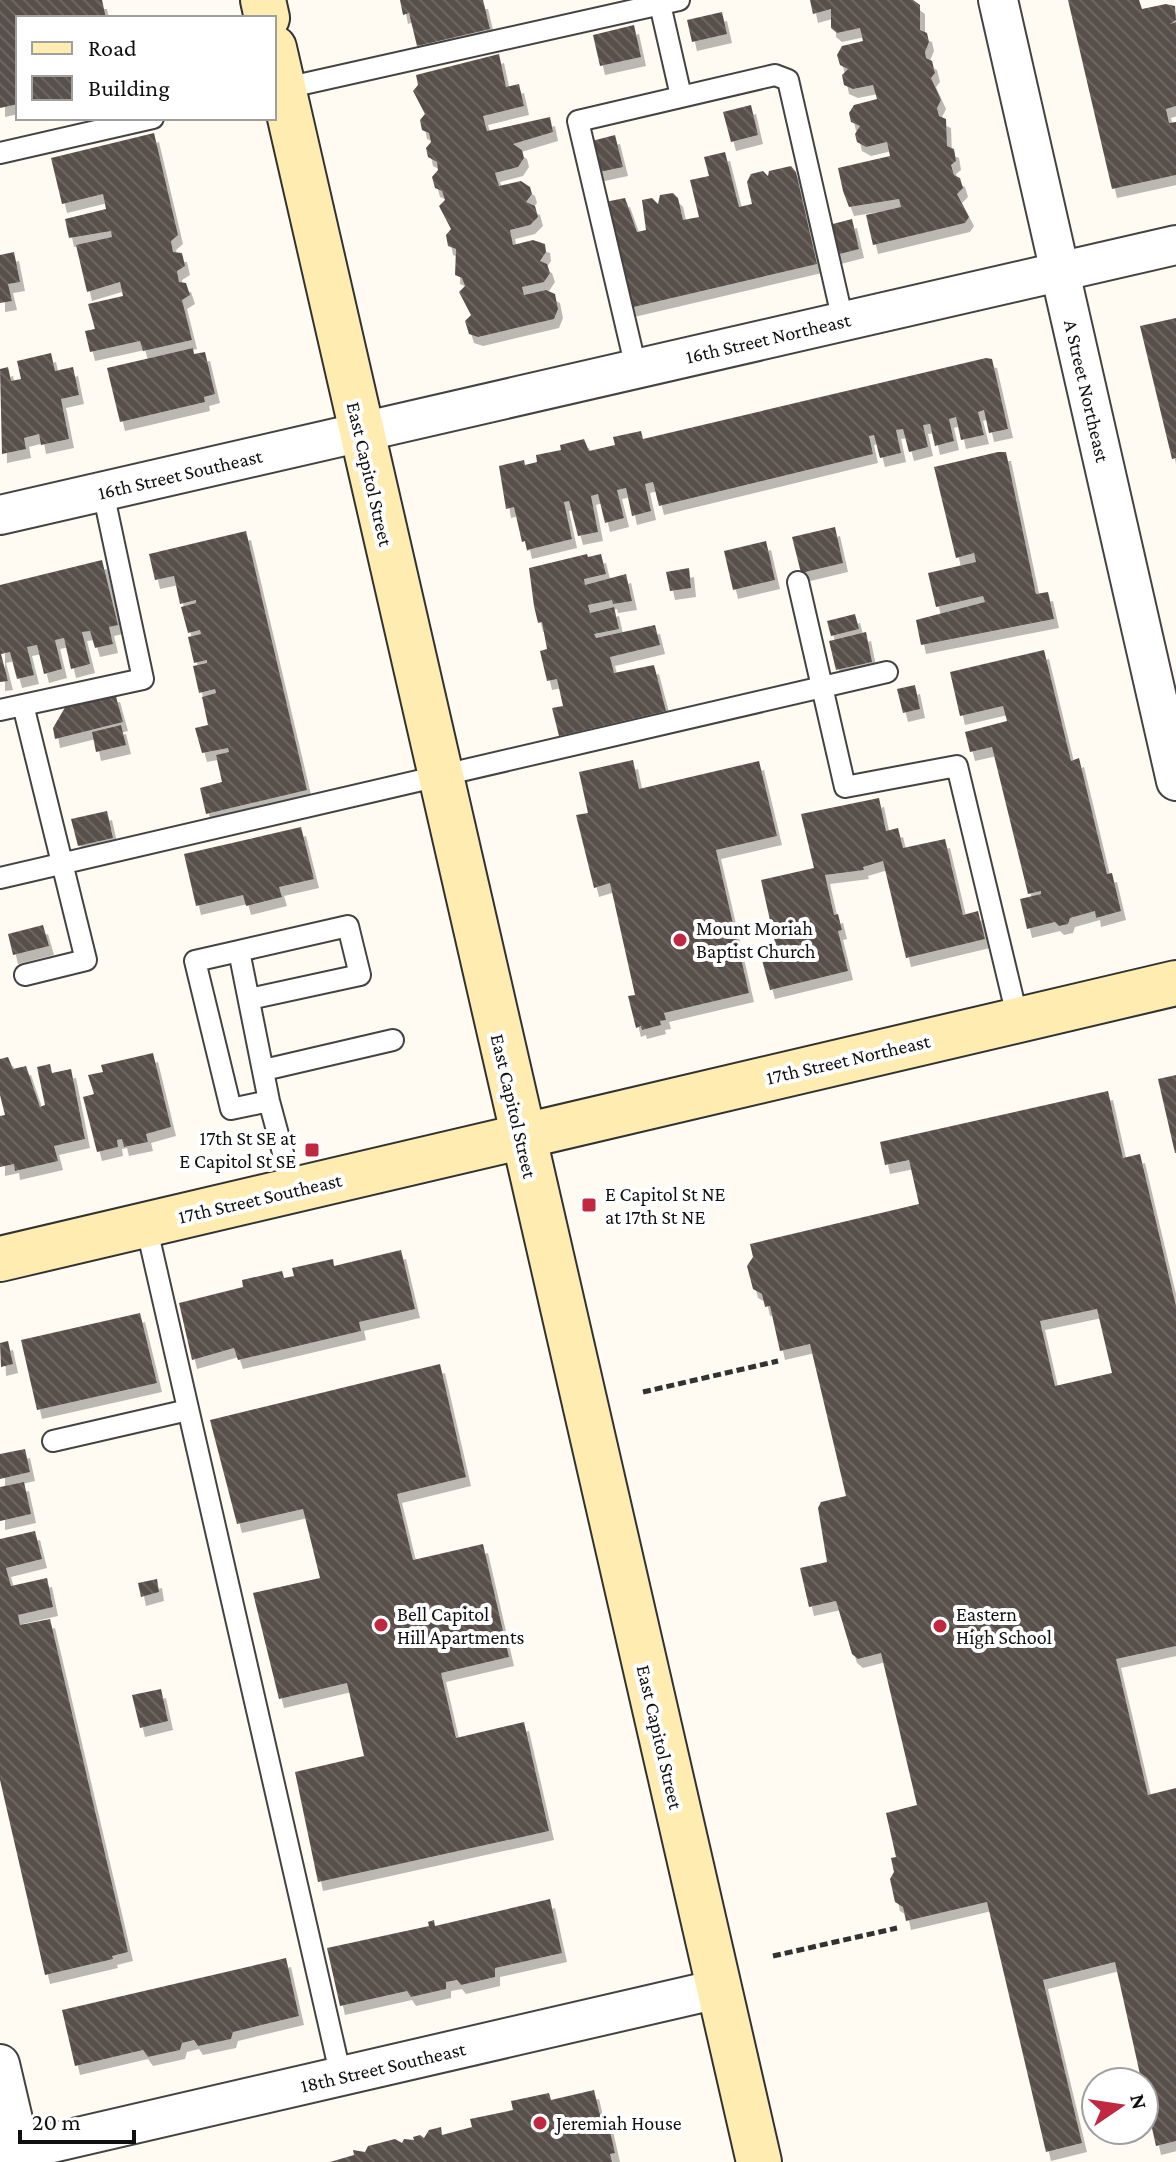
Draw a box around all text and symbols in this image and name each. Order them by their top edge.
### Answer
legend [16,16,276,120]
text: Road [88,34,137,61]
text: Building [88,74,170,101]
street label: 16th Street Northeast [684,308,853,368]
street label: A Street Northeast [1060,318,1114,465]
street label: East Capitol Street [342,400,397,549]
street label: 16th Street Southeast [96,444,265,504]
place label: Mount Moriah Baptist Church [696,917,816,963]
marker: Mount Moriah Baptist Church [671,931,689,949]
street label: 17th Street Northeast [764,1029,932,1089]
street label: East Capitol Street [486,1032,541,1181]
place label: 17th St SE at E Capitol St SE [179,1127,296,1173]
marker: 17th St SE at E Capitol St SE [303,1141,321,1159]
street label: 17th Street Southeast [176,1168,344,1228]
place label: E Capitol St NE at 17th St NE [605,1183,726,1228]
marker: E Capitol St NE at 17th St NE [580,1196,598,1214]
place label: Bell Capitol Hill Apartments [397,1603,524,1649]
place label: Eastern High School [956,1603,1052,1649]
marker: Bell Capitol Hill Apartments [372,1616,390,1634]
marker: Eastern High School [931,1617,949,1635]
street label: East Capitol Street [632,1663,687,1812]
street label: 18th Street Southeast [298,2037,468,2097]
north arrow [1080,2066,1160,2146]
text: N [1125,2091,1153,2112]
scale bar [20,2094,134,2144]
text: 20 m [32,2108,81,2135]
place label: Jeremiah House [554,2112,682,2135]
marker: Jeremiah House [531,2114,549,2132]

